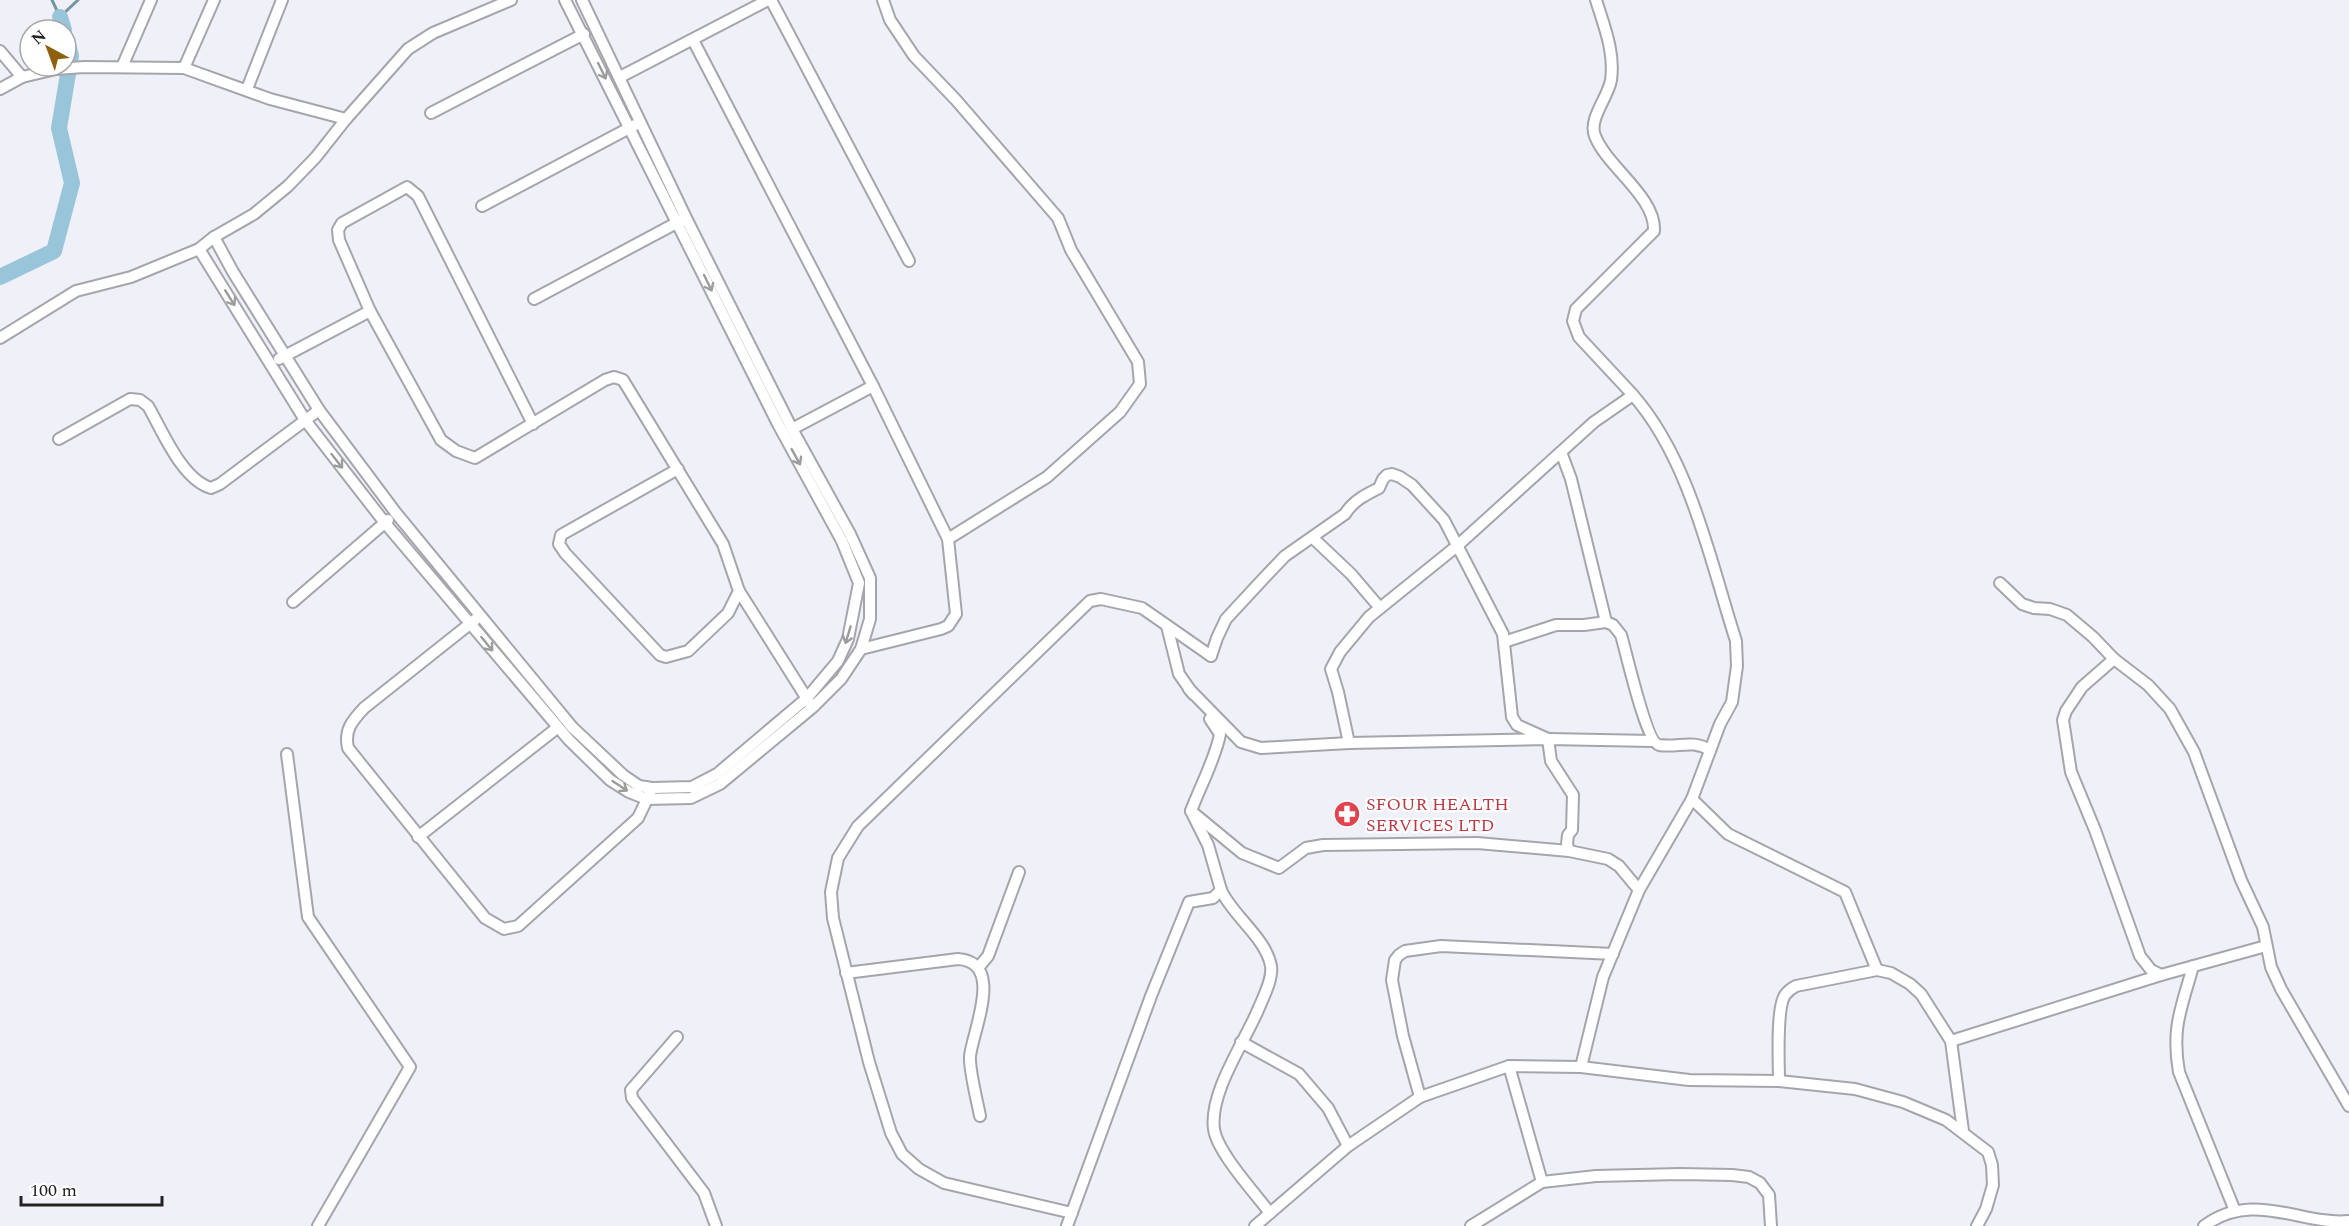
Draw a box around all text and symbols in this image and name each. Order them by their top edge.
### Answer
north arrow [18,18,78,78]
text: N [26,24,52,51]
one-way arrow [596,61,608,79]
one-way arrow [702,273,714,291]
one-way arrow [224,289,236,306]
one-way arrow [791,447,802,465]
one-way arrow [330,453,343,469]
one-way arrow [842,625,853,644]
one-way arrow [480,636,494,651]
one-way arrow [611,780,627,792]
place label: SFOUR HEALTH SERVICES LTD [1366,791,1509,839]
pharmacy icon: SFOUR HEALTH SERVICES LTD [1332,799,1362,829]
scale bar [21,1169,162,1207]
text: 100 m [30,1177,77,1204]

